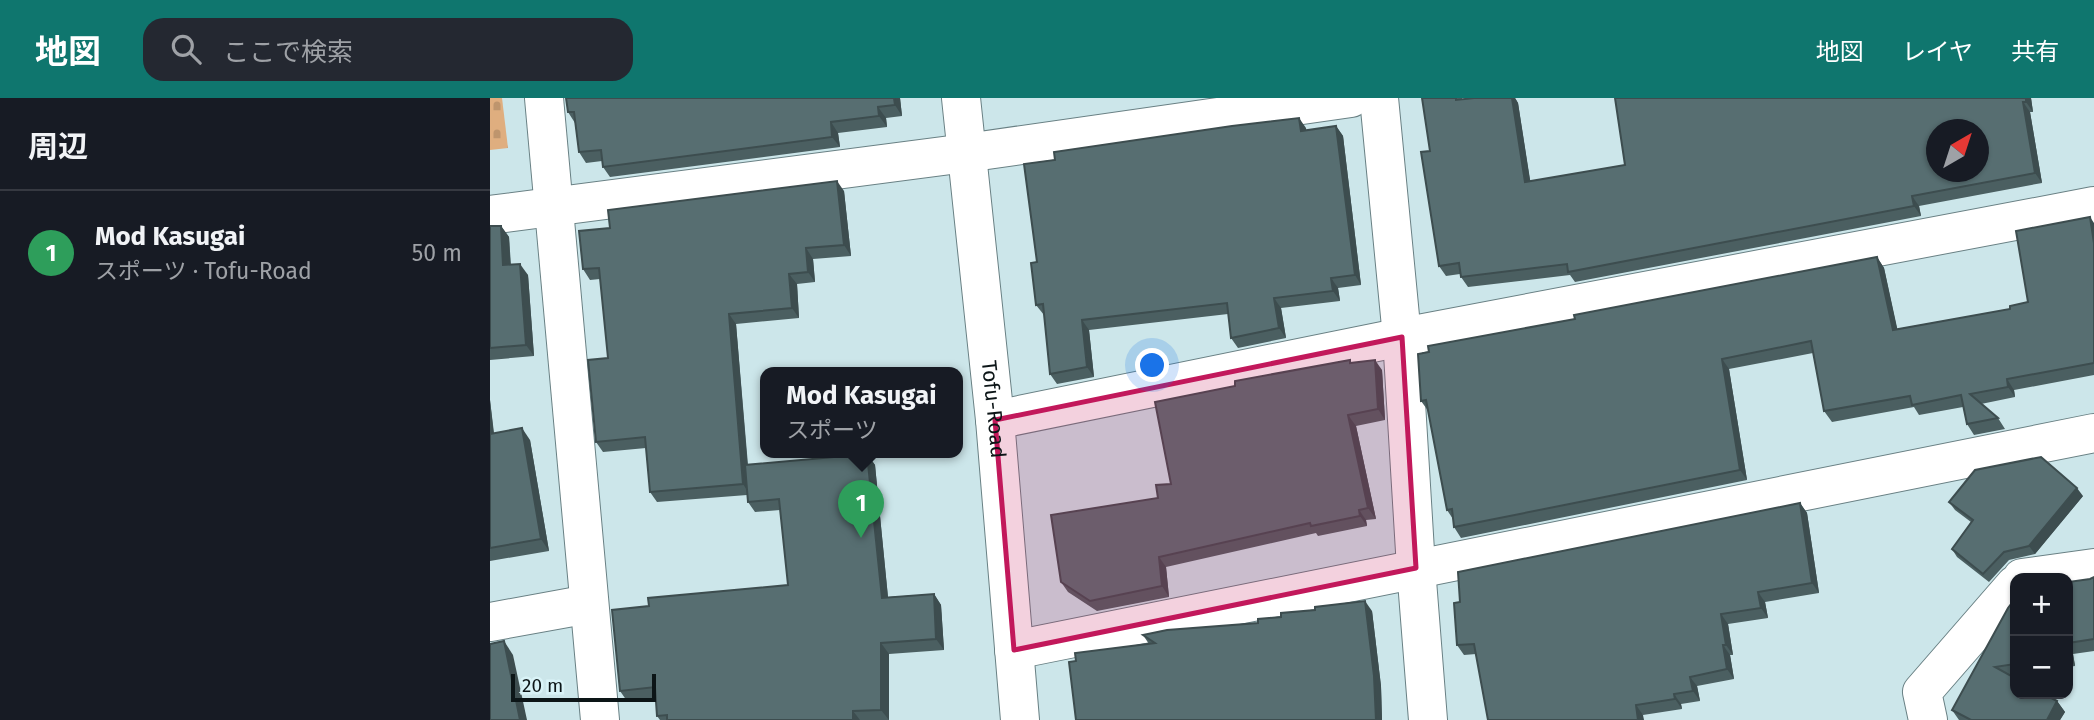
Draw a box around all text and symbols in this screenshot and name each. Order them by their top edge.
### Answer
search box [143,18,633,81]
icon: search [167,30,205,68]
text: 地図 [35,32,101,72]
text: ここで検索 [223,37,353,68]
text: 地図 [1816,38,1864,66]
text: レイヤ [1902,38,1973,66]
text: 共有 [2011,38,2059,66]
north arrow [1926,119,1989,182]
text: 周辺 [28,129,88,165]
text: Mod Kasugai [95,221,245,252]
text: 1 [46,239,56,267]
text: 50 m [412,239,462,267]
text: スポーツ · Tofu-Road [95,257,312,285]
your location [1135,348,1169,382]
street label: Tofu-Road [976,359,1011,459]
popup [760,367,963,458]
text: Mod Kasugai [786,380,937,411]
text: スポーツ [786,416,878,444]
pin: 1 [838,480,884,538]
map controls [2010,573,2073,699]
button: + [2010,573,2073,636]
button: − [2010,636,2073,699]
scale bar [511,671,656,703]
text: 20 m [522,674,563,697]

